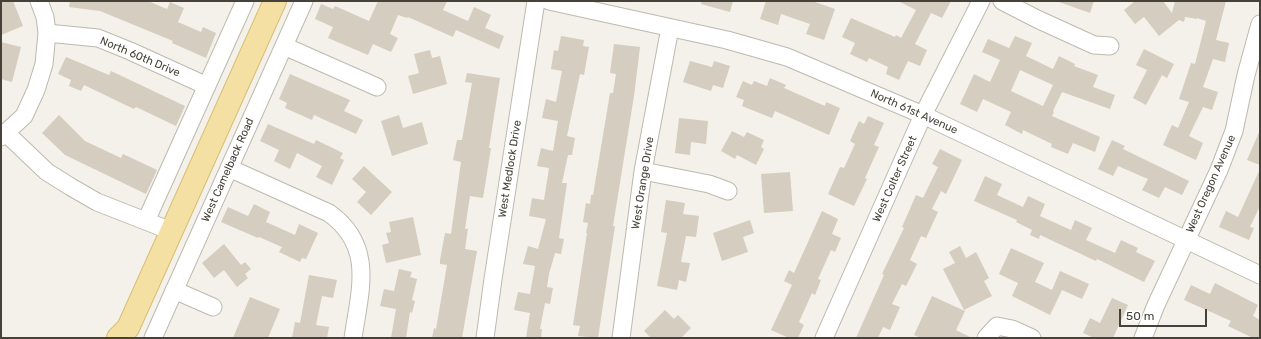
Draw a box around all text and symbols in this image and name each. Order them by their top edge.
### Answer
street label: North 60th Drive [98,34,182,80]
street label: North 61st Avenue [868,87,960,137]
street label: West Camelback Road [199,116,257,224]
street label: West Medlock Drive [496,119,524,219]
street label: West Oregon Avenue [1183,133,1239,235]
street label: West Colter Street [870,134,920,224]
street label: West Orange Drive [629,136,657,230]
scale bar [1121,301,1209,327]
text: 50 m [1126,309,1154,323]

